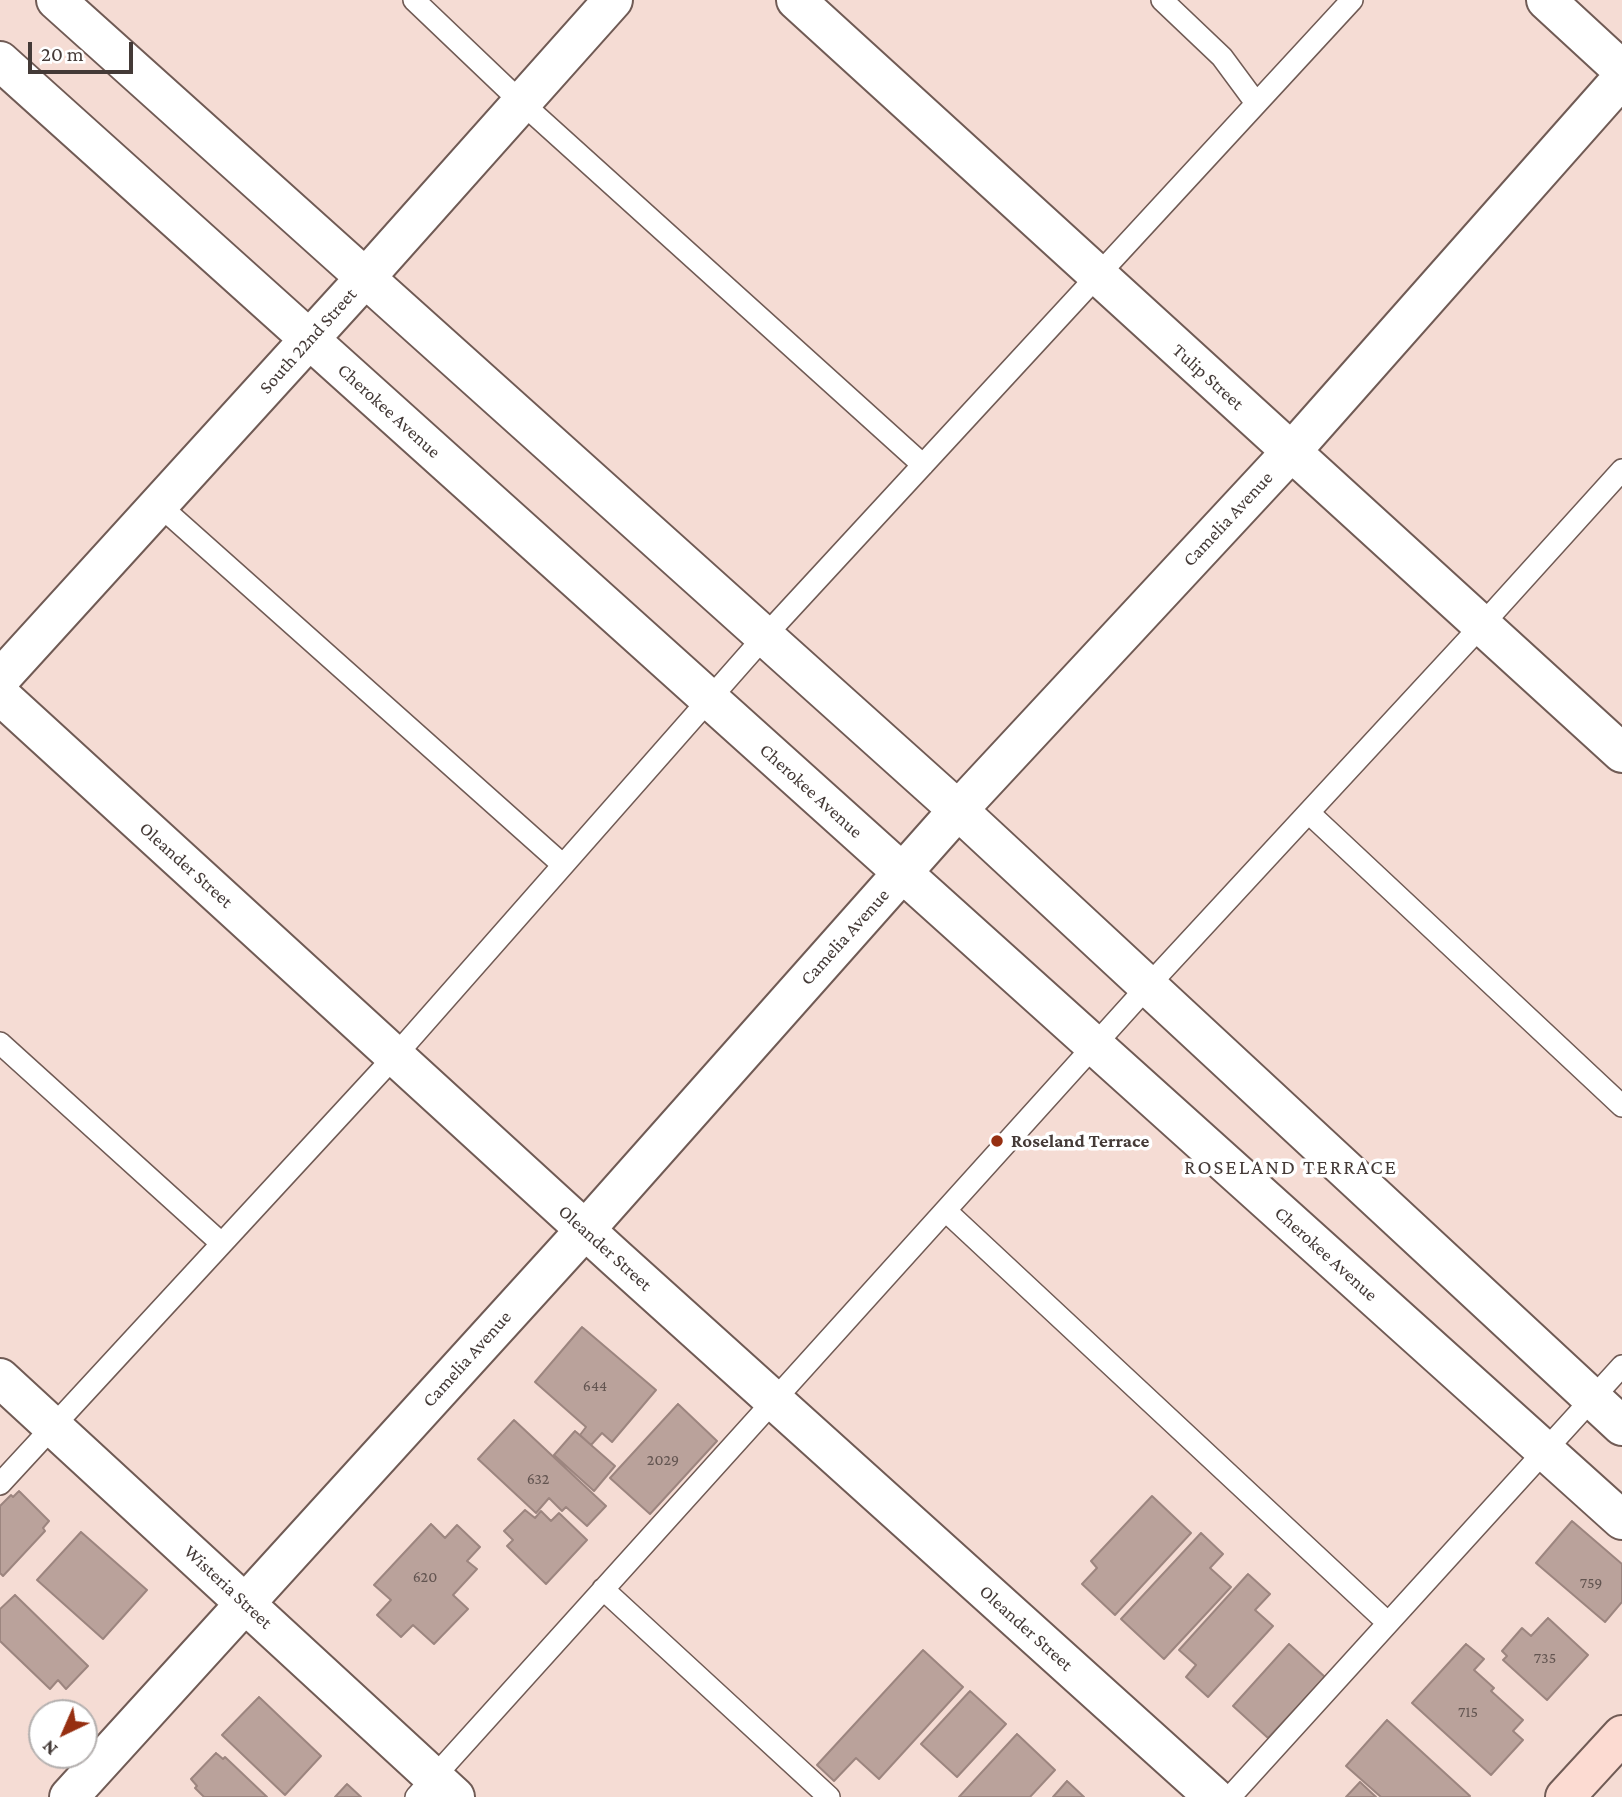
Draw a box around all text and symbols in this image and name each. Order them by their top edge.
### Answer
scale bar [32,28,136,72]
text: 20 m [41,42,84,66]
street label: South 22nd Street [254,283,362,399]
street label: Tulip Street [1168,339,1248,415]
street label: Cherokee Avenue [333,359,445,463]
street label: Camelia Avenue [1178,467,1278,571]
street label: Cherokee Avenue [755,739,867,843]
street label: Oleander Street [134,817,238,913]
street label: Camelia Avenue [796,884,894,990]
place label: Roseland Terrace [1011,1130,1149,1152]
marker: Roseland Terrace [989,1133,1005,1149]
district label: ROSELAND TERRACE [1186,1155,1396,1181]
street label: Oleander Street [553,1200,657,1296]
street label: Cherokee Avenue [1270,1202,1382,1306]
street label: Camelia Avenue [418,1306,516,1412]
house number: 644 [583,1376,607,1396]
house number: 2029 [647,1450,679,1470]
house number: 632 [527,1469,549,1489]
street label: Wisteria Street [179,1540,277,1634]
house number: 620 [413,1567,437,1587]
house number: 759 [1580,1573,1602,1593]
street label: Oleander Street [974,1580,1078,1676]
house number: 735 [1534,1648,1556,1668]
north arrow [28,1699,98,1769]
house number: 715 [1458,1702,1478,1722]
text: N [38,1736,61,1760]

